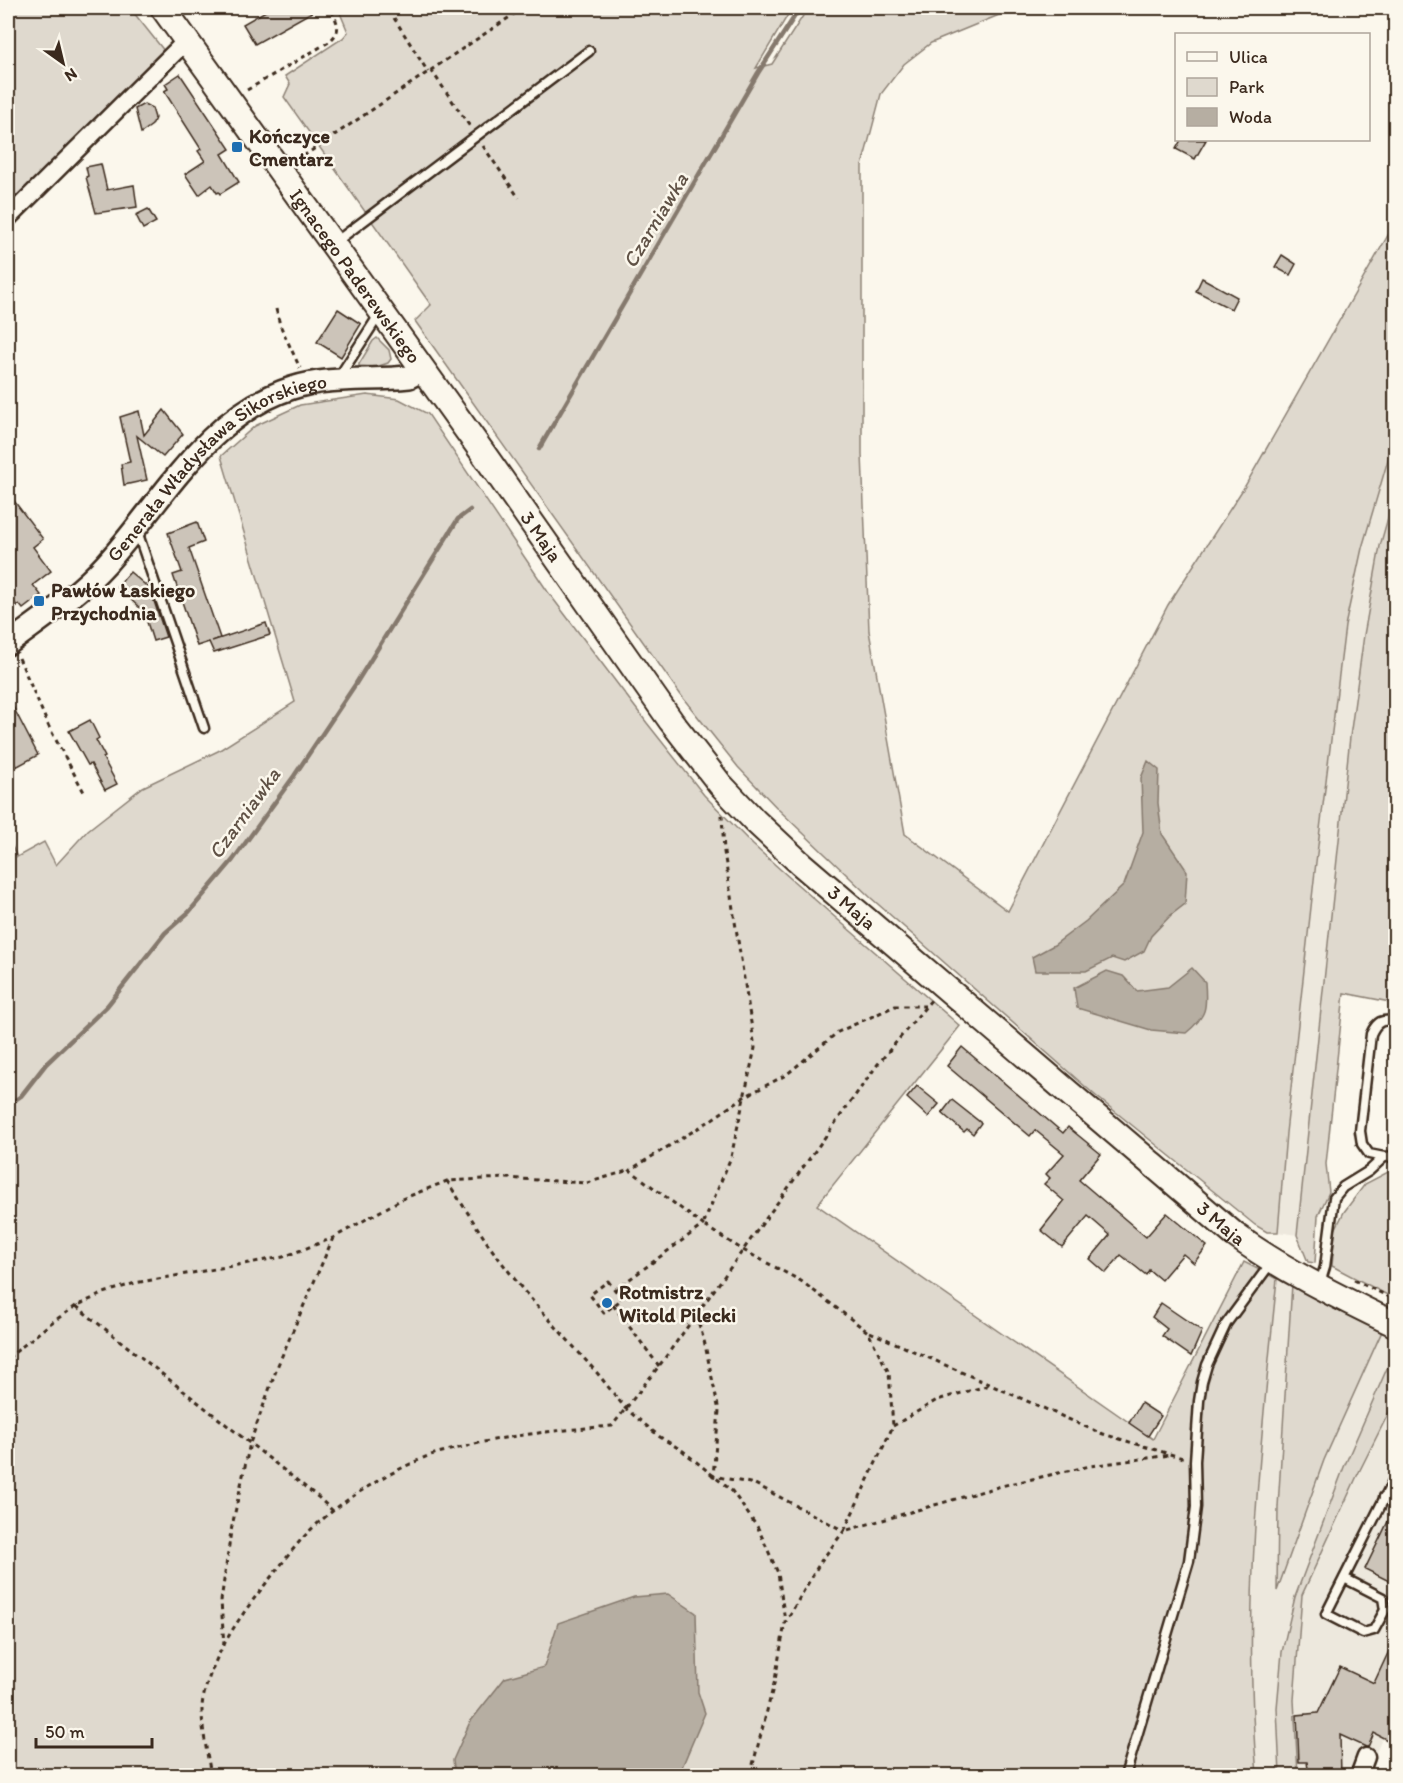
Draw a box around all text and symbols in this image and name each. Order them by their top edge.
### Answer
north arrow [33,33,93,93]
legend [1175,33,1370,141]
text: Ulica [1229,46,1268,68]
text: N [61,64,81,86]
text: Park [1229,76,1264,98]
text: Woda [1229,106,1272,128]
place label: Kończyce Cmentarz [249,124,334,171]
marker: Kończyce Cmentarz [230,140,244,154]
water label: Czarniawka [617,168,693,272]
street label: Ignacego Paderewskiego [285,184,427,368]
street label: Generała Władysława Sikorskiego [102,369,328,567]
street label: 3 Maja [516,506,568,567]
place label: Pawłów Łaskiego Przychodnia [51,578,195,626]
marker: Pawłów Łaskiego Przychodnia [32,594,46,608]
water label: Czarniawka [203,763,285,863]
street label: 3 Maja [823,880,881,935]
street label: 3 Maja [1192,1196,1250,1251]
place label: Rotmistrz Witold Pilecki [619,1280,736,1327]
marker: Rotmistrz Witold Pilecki [600,1296,614,1310]
scale bar [36,1711,152,1749]
text: 50 m [45,1721,85,1743]

